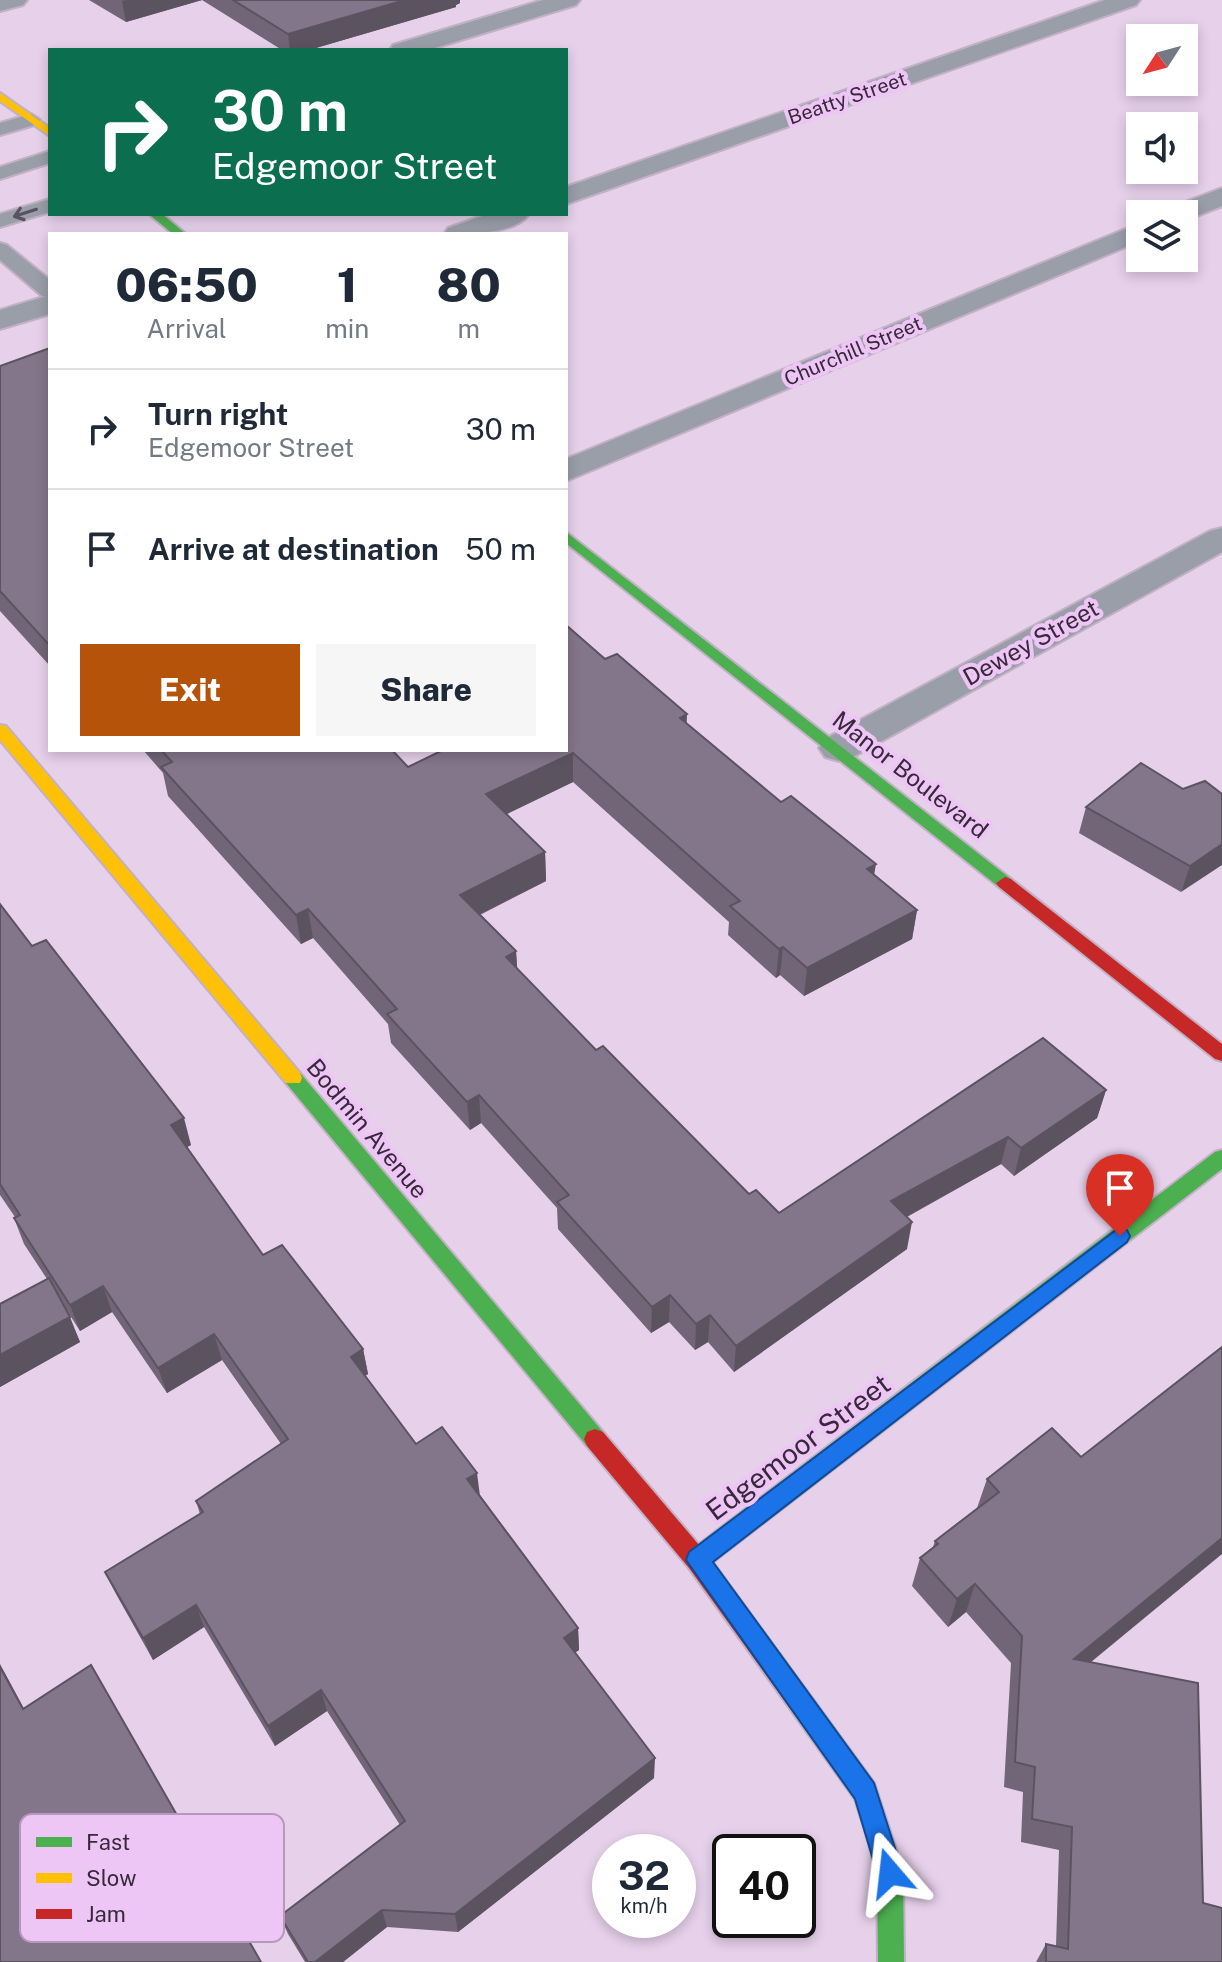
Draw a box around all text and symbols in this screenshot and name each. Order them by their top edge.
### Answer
north arrow [1126,24,1198,96]
map controls [1126,24,1198,272]
street label: Beatty Street [785,67,909,129]
text: 30 m [212,78,348,144]
icon: right [80,80,184,184]
button: sound [1126,112,1198,184]
text: Edgemoor Street [212,145,498,187]
button: layers [1126,200,1198,272]
one-way arrow [13,206,38,221]
text: 06:50 [115,256,258,313]
text: 1 [337,256,358,313]
text: 80 [437,256,501,313]
street label: Churchill Street [781,311,925,391]
text: Arrival [146,313,227,344]
text: min [325,313,369,344]
text: m [457,313,480,344]
text: Turn right [148,396,288,432]
icon: right [80,407,124,451]
text: 30 m [466,411,536,447]
text: Edgemoor Street [148,432,354,463]
icon: arrive [80,527,124,571]
text: Arrive at destination [148,531,439,567]
text: 50 m [465,531,536,567]
street label: Dewey Street [958,593,1103,691]
button: Exit [80,644,300,736]
button: Share [316,644,536,736]
street label: Manor Boulevard [827,705,994,844]
street label: Bodmin Avenue [301,1053,434,1204]
pin [1086,1154,1154,1236]
icon: arrive [1098,1166,1142,1210]
street label: Edgemoor Street [699,1367,896,1527]
legend [20,1814,284,1942]
text: Fast [86,1829,130,1855]
position arrow [848,1831,932,1915]
speed limit sign: 40 [712,1834,816,1938]
text: 32 [618,1852,670,1899]
text: Slow [86,1865,136,1891]
text: km/h [620,1894,668,1918]
text: Jam [86,1901,126,1927]

